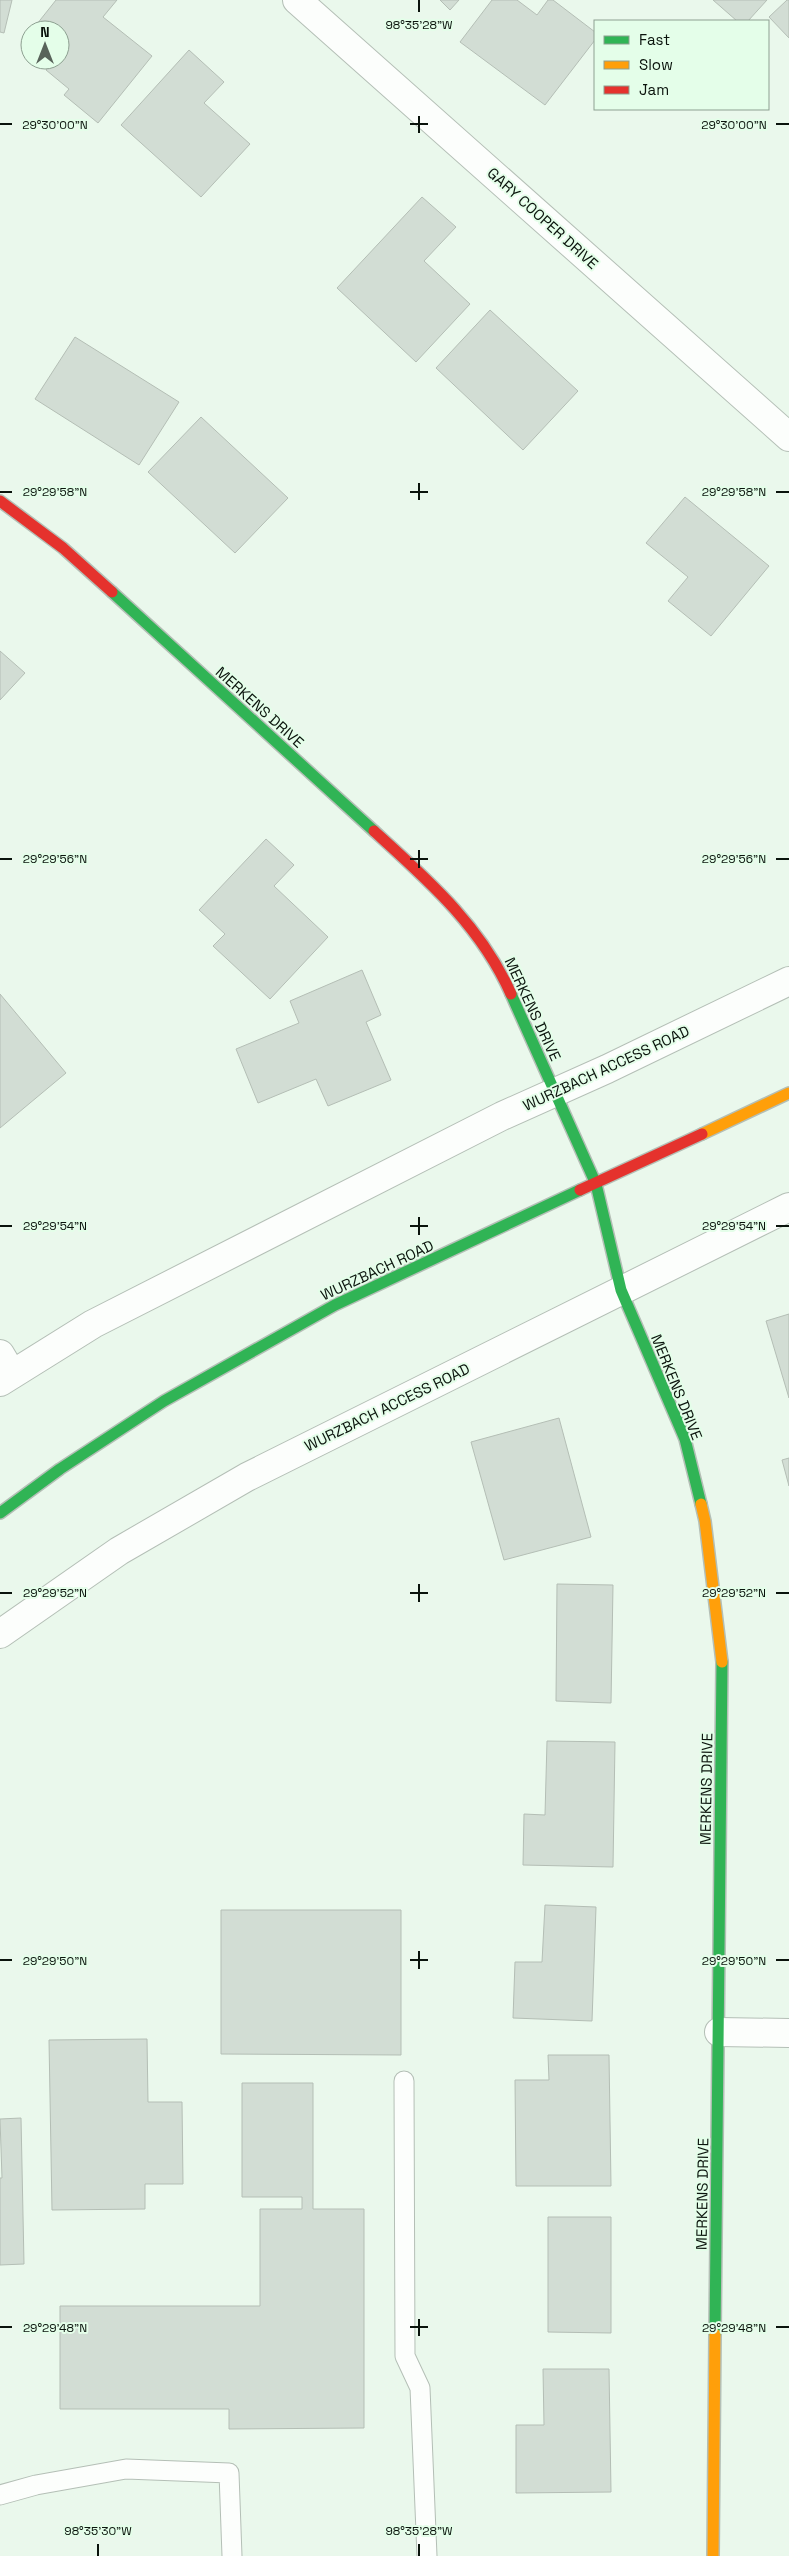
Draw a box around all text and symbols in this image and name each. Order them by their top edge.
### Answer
text: 98°35'28"W [385,17,453,33]
north arrow [20,20,70,70]
legend [594,20,769,110]
text: N [40,23,50,41]
text: Fast [639,30,670,49]
text: Slow [639,55,673,74]
text: Jam [639,80,669,99]
text: 29°30'00"N [22,117,88,133]
text: 29°30'00"N [701,117,767,133]
street label: GARY COOPER DRIVE [484,163,602,273]
text: 29°29'58"N [23,484,87,500]
text: 29°29'58"N [702,484,766,500]
street label: MERKENS DRIVE [212,662,308,752]
text: 29°29'56"N [23,851,87,867]
text: 29°29'56"N [702,851,766,867]
street label: MERKENS DRIVE [501,954,565,1064]
street label: WURZBACH ACCESS ROAD [520,1021,692,1115]
text: 29°29'54"N [23,1218,87,1234]
text: 29°29'54"N [702,1218,766,1234]
street label: WURZBACH ROAD [317,1235,437,1304]
street label: MERKENS DRIVE [647,1331,707,1443]
street label: WURZBACH ACCESS ROAD [301,1359,473,1455]
text: 29°29'52"N [23,1585,87,1601]
text: 29°29'52"N [702,1585,766,1601]
street label: MERKENS DRIVE [696,1733,716,1845]
text: 29°29'50"N [23,1953,87,1969]
text: 29°29'50"N [702,1953,766,1969]
street label: MERKENS DRIVE [692,2138,712,2250]
text: 29°29'48"N [23,2320,87,2336]
text: 29°29'48"N [702,2320,766,2336]
text: 98°35'30"W [64,2523,132,2539]
text: 98°35'28"W [385,2523,453,2539]

